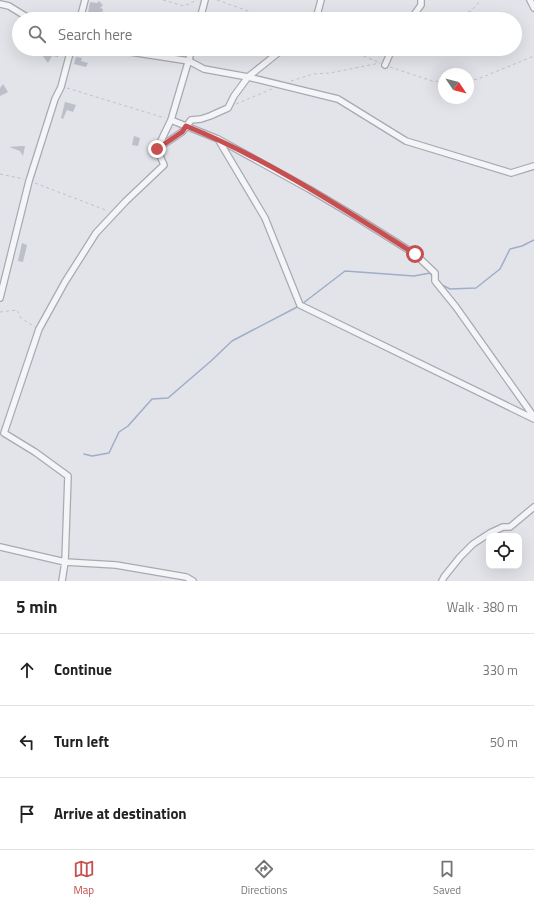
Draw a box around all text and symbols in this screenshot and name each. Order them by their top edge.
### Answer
search box [12,12,522,56]
icon: search [26,23,48,45]
text: Search here [58,23,132,46]
north arrow [438,68,474,104]
route end [148,140,166,158]
route start [406,245,424,263]
map controls [486,533,522,569]
button: locate [486,533,522,569]
text: 5 min [16,594,57,620]
text: Walk · 380 m [447,597,518,617]
text: Continue [54,658,112,681]
icon: ahead [16,659,38,681]
text: 330 m [482,660,518,680]
text: Turn left [54,730,109,753]
icon: left [16,731,38,753]
text: 50 m [490,732,518,752]
text: Arrive at destination [54,802,187,825]
icon: arrive [16,803,38,825]
tab: Map [73,858,95,898]
tab: Directions [241,858,287,898]
tab: Saved [433,858,461,898]

